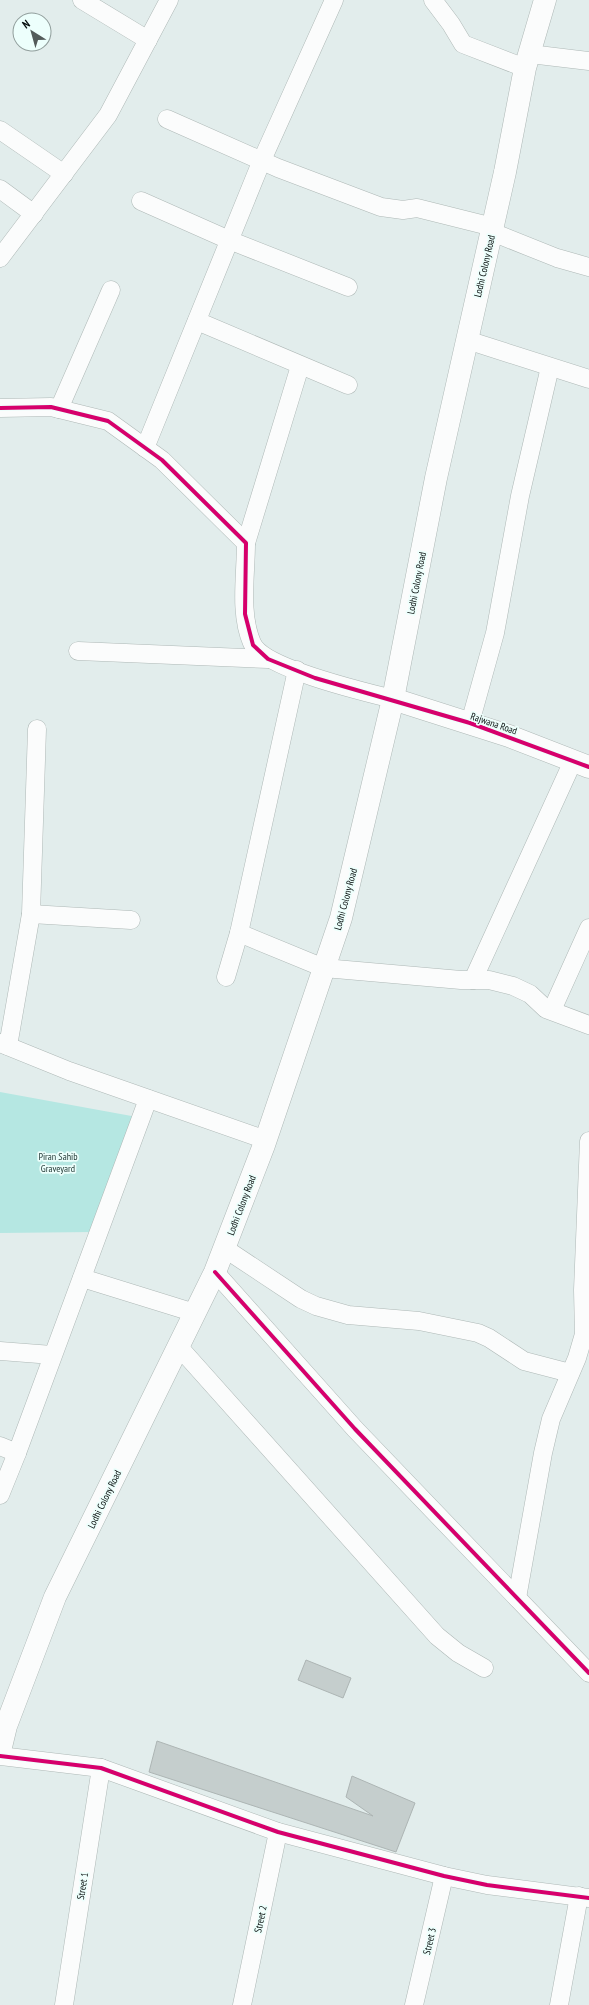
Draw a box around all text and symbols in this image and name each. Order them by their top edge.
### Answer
north arrow [12,12,52,52]
text: N [19,17,33,31]
street label: Lodhi Colony Road [471,234,498,298]
street label: Lodhi Colony Road [404,551,429,615]
street label: Rajwana Road [469,709,519,738]
street label: Lodhi Colony Road [331,867,360,931]
park label: Piran Sahib Graveyard [38,1150,78,1175]
street label: Lodhi Colony Road [224,1173,259,1237]
street label: Lodhi Colony Road [85,1468,124,1531]
street label: Street 1 [74,1872,91,1901]
street label: Street 2 [251,1904,270,1934]
street label: Street 3 [420,1926,439,1956]

